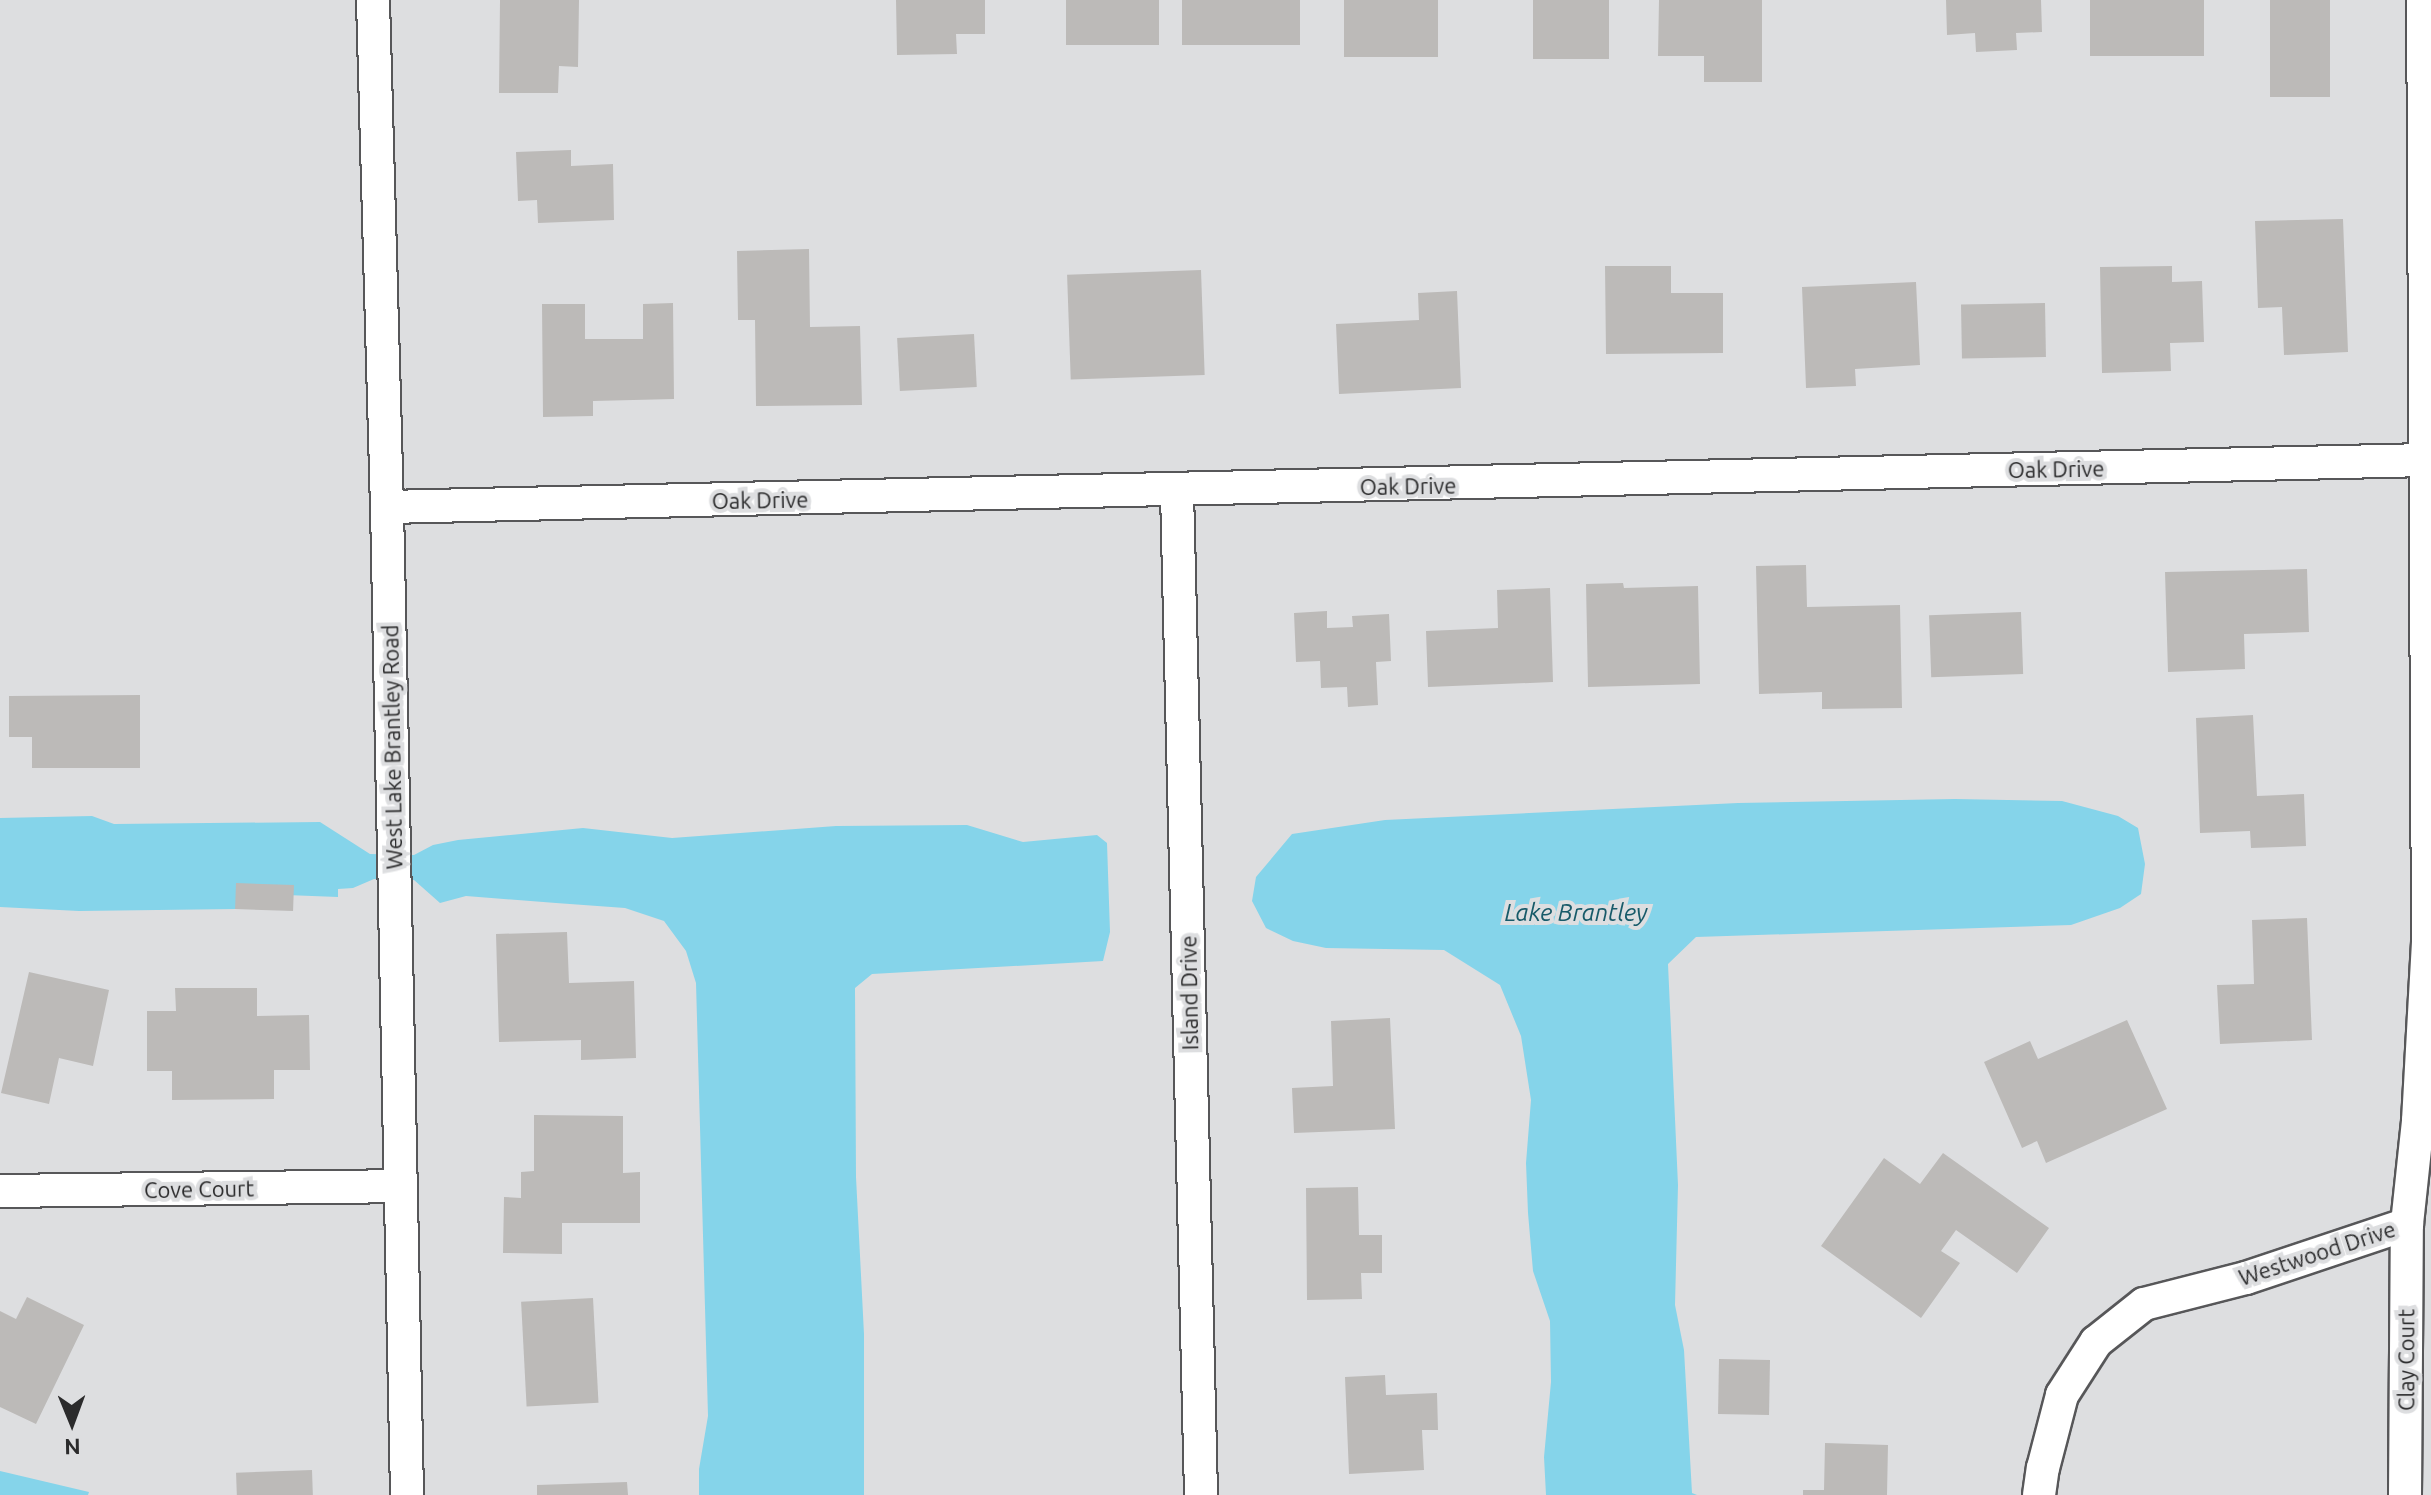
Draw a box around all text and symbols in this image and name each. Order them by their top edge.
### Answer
street label: Oak Drive [2008,455,2104,483]
street label: Oak Drive [1360,472,1456,500]
street label: Oak Drive [712,486,808,514]
street label: West Lake Brantley Road [377,624,407,870]
water label: Lake Brantley [1505,899,1647,927]
street label: Island Drive [1175,935,1203,1051]
street label: Cove Court [144,1175,254,1203]
street label: Westwood Drive [2235,1215,2399,1291]
street label: Clay Court [2393,1309,2419,1411]
north arrow [32,1383,112,1463]
text: N [64,1435,81,1460]

